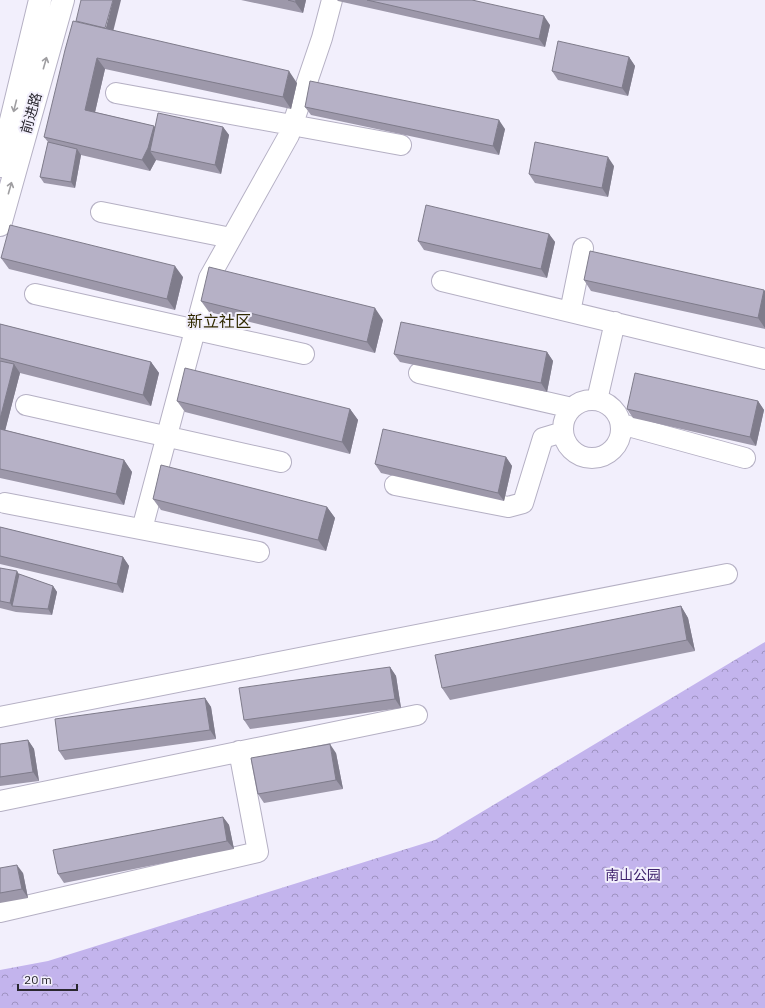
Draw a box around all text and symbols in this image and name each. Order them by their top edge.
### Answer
one-way arrow [42,56,49,69]
street label: 前进路 [17,90,45,136]
one-way arrow [10,99,18,112]
one-way arrow [7,182,15,195]
district label: 新立社区 [187,311,251,331]
park label: 南山公园 [605,866,661,884]
scale bar [18,966,77,992]
text: 20 m [24,972,52,987]

